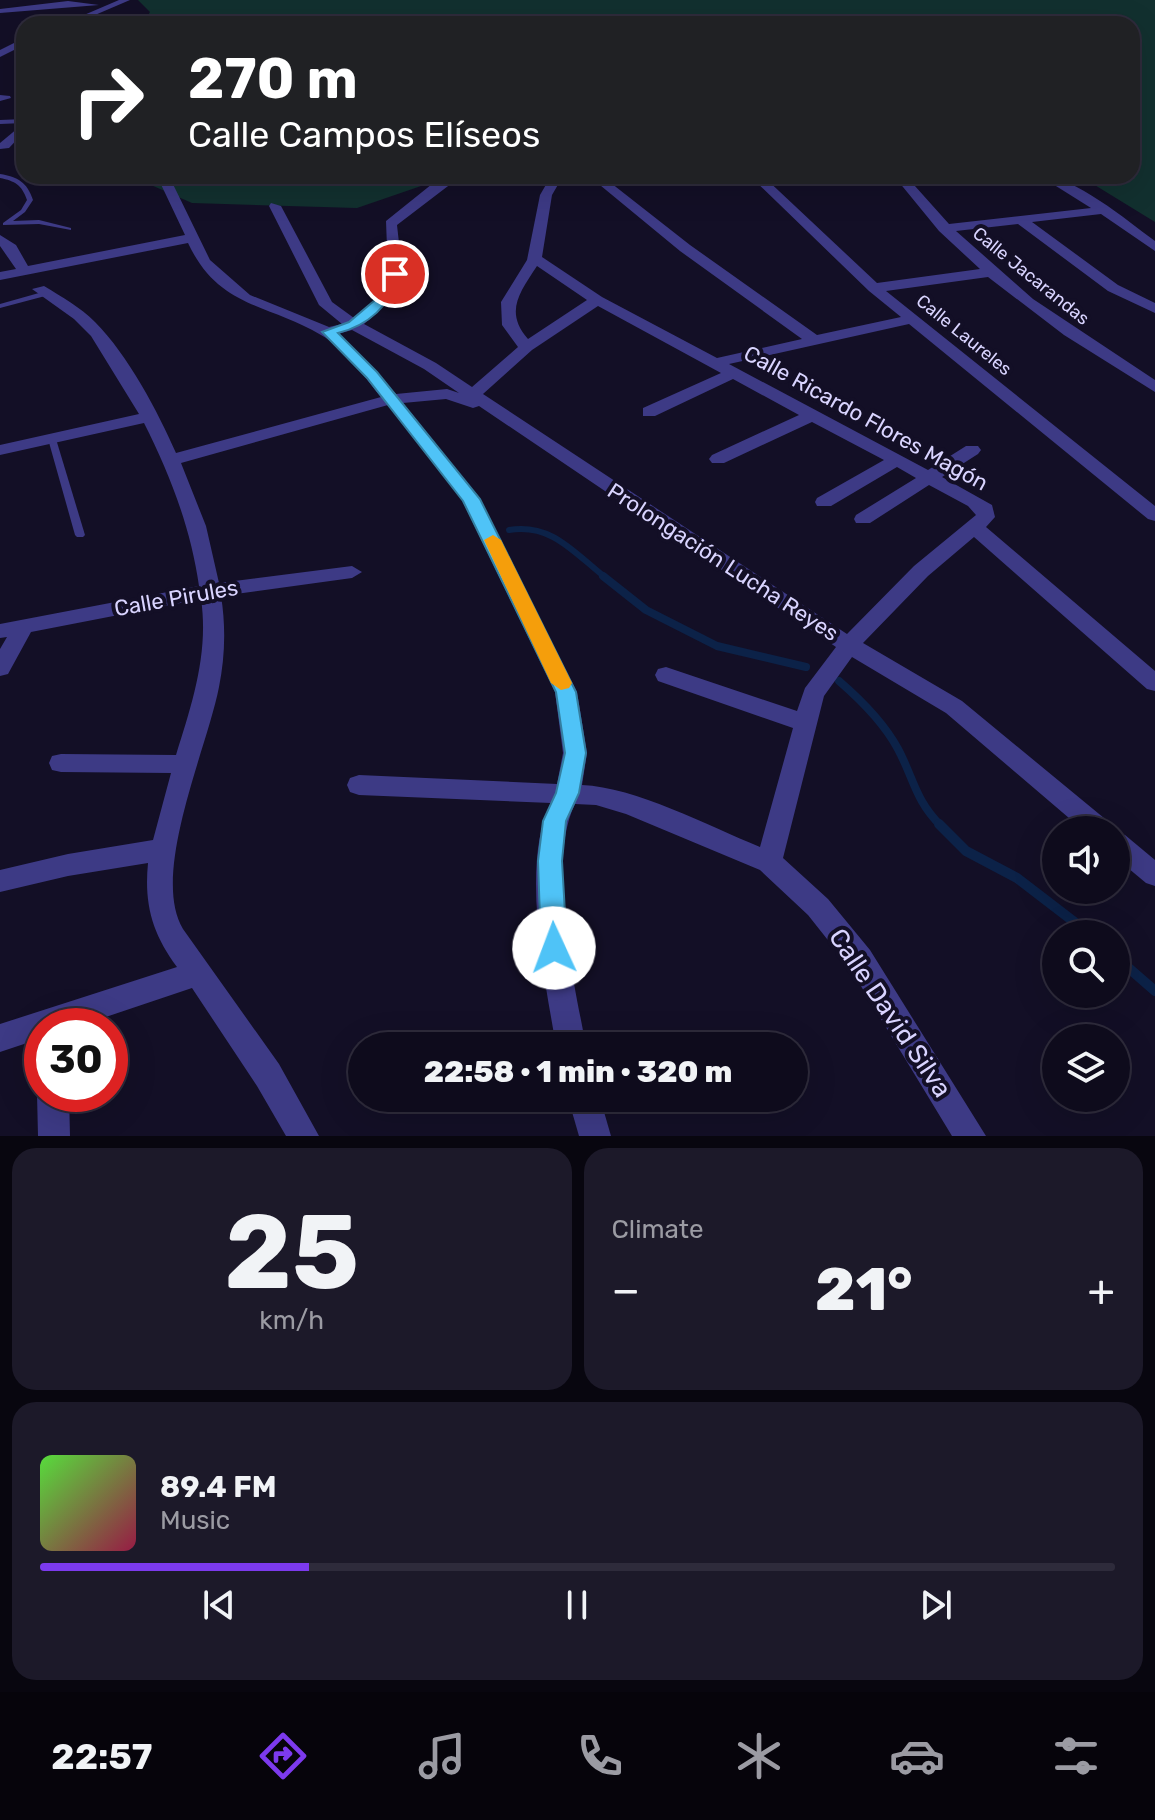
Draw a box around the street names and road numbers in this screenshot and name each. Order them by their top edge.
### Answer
street label: Calle Jacarandas [968,222,1094,330]
street label: Calle Laureles [912,290,1016,380]
street label: Calle Ricardo Flores Magón [739,340,993,496]
street label: Prolongación Lucha Reyes [602,477,844,647]
street label: Calle Pirules [112,574,240,622]
street label: Calle David Silva [822,923,958,1103]

